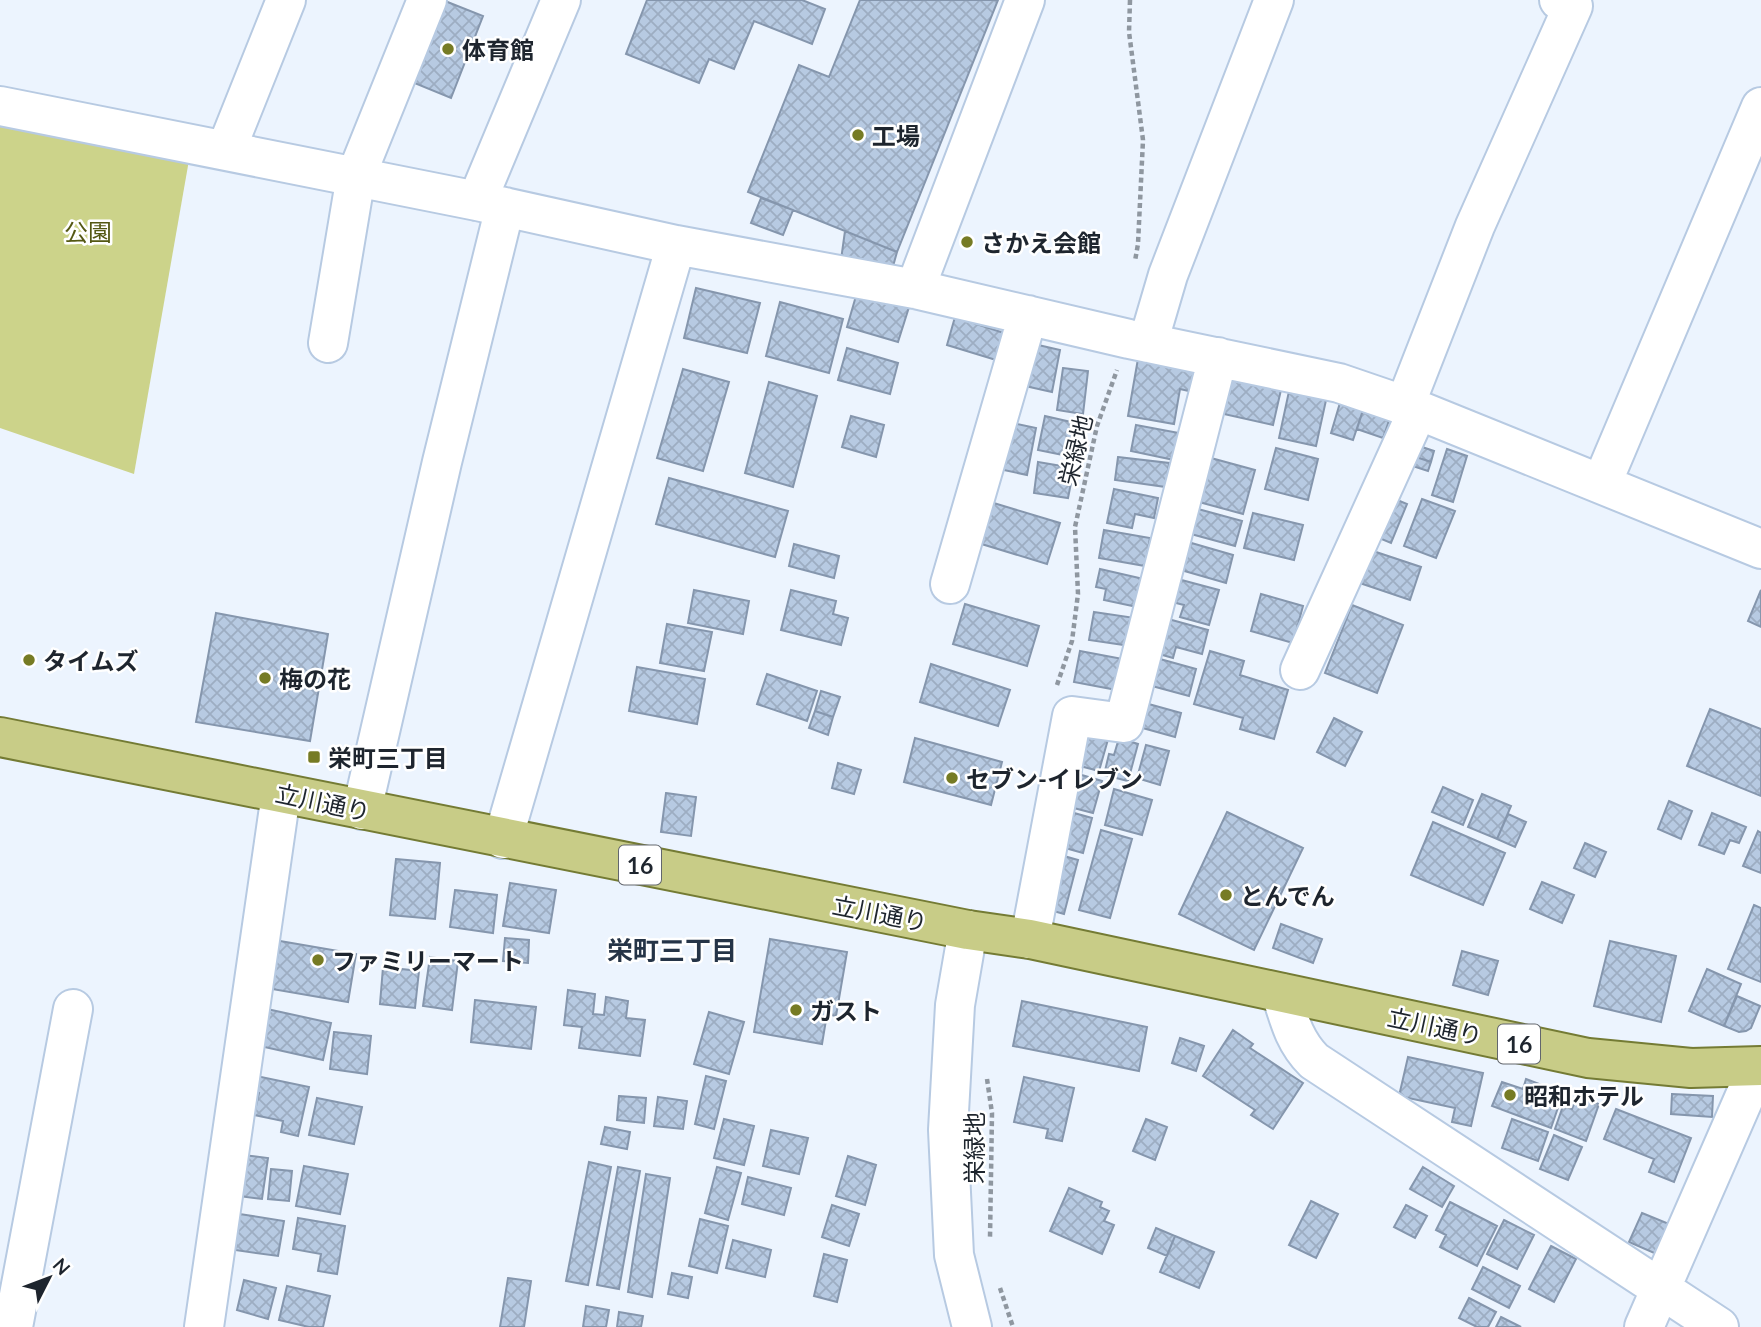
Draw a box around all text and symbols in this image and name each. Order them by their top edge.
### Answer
place label: 体育館 [462,35,534,64]
marker: 体育館 [440,41,456,57]
place label: 工場 [872,121,920,150]
marker: 工場 [850,127,866,143]
park label: 公園 [64,217,112,246]
place label: さかえ会館 [981,228,1101,257]
marker: さかえ会館 [959,234,975,250]
street label: 栄緑地 [1052,412,1098,488]
place label: タイムズ [43,646,139,675]
marker: タイムズ [21,652,37,668]
place label: 梅の花 [279,664,351,693]
marker: 梅の花 [257,670,273,686]
place label: 栄町三丁目 [328,743,448,772]
marker: 栄町三丁目 [306,749,322,765]
place label: セブン-イレブン [966,764,1143,793]
marker: セブン-イレブン [944,770,960,786]
street label: 立川通り [273,778,373,826]
road number: 16 [619,846,661,884]
place label: とんでん [1240,881,1335,910]
marker: とんでん [1218,887,1234,903]
street label: 立川通り [830,890,930,936]
district label: 栄町三丁目 [607,934,737,966]
place label: ファミリーマート [332,946,524,975]
marker: ファミリーマート [310,952,326,968]
place label: ガスト [810,996,882,1025]
marker: ガスト [788,1002,804,1018]
street label: 立川通り [1385,1002,1485,1050]
road number: 16 [1498,1024,1540,1064]
place label: 昭和ホテル [1524,1081,1644,1110]
marker: 昭和ホテル [1502,1087,1518,1103]
street label: 栄緑地 [959,1112,988,1184]
north arrow [14,1243,84,1313]
text: N [49,1253,75,1279]

